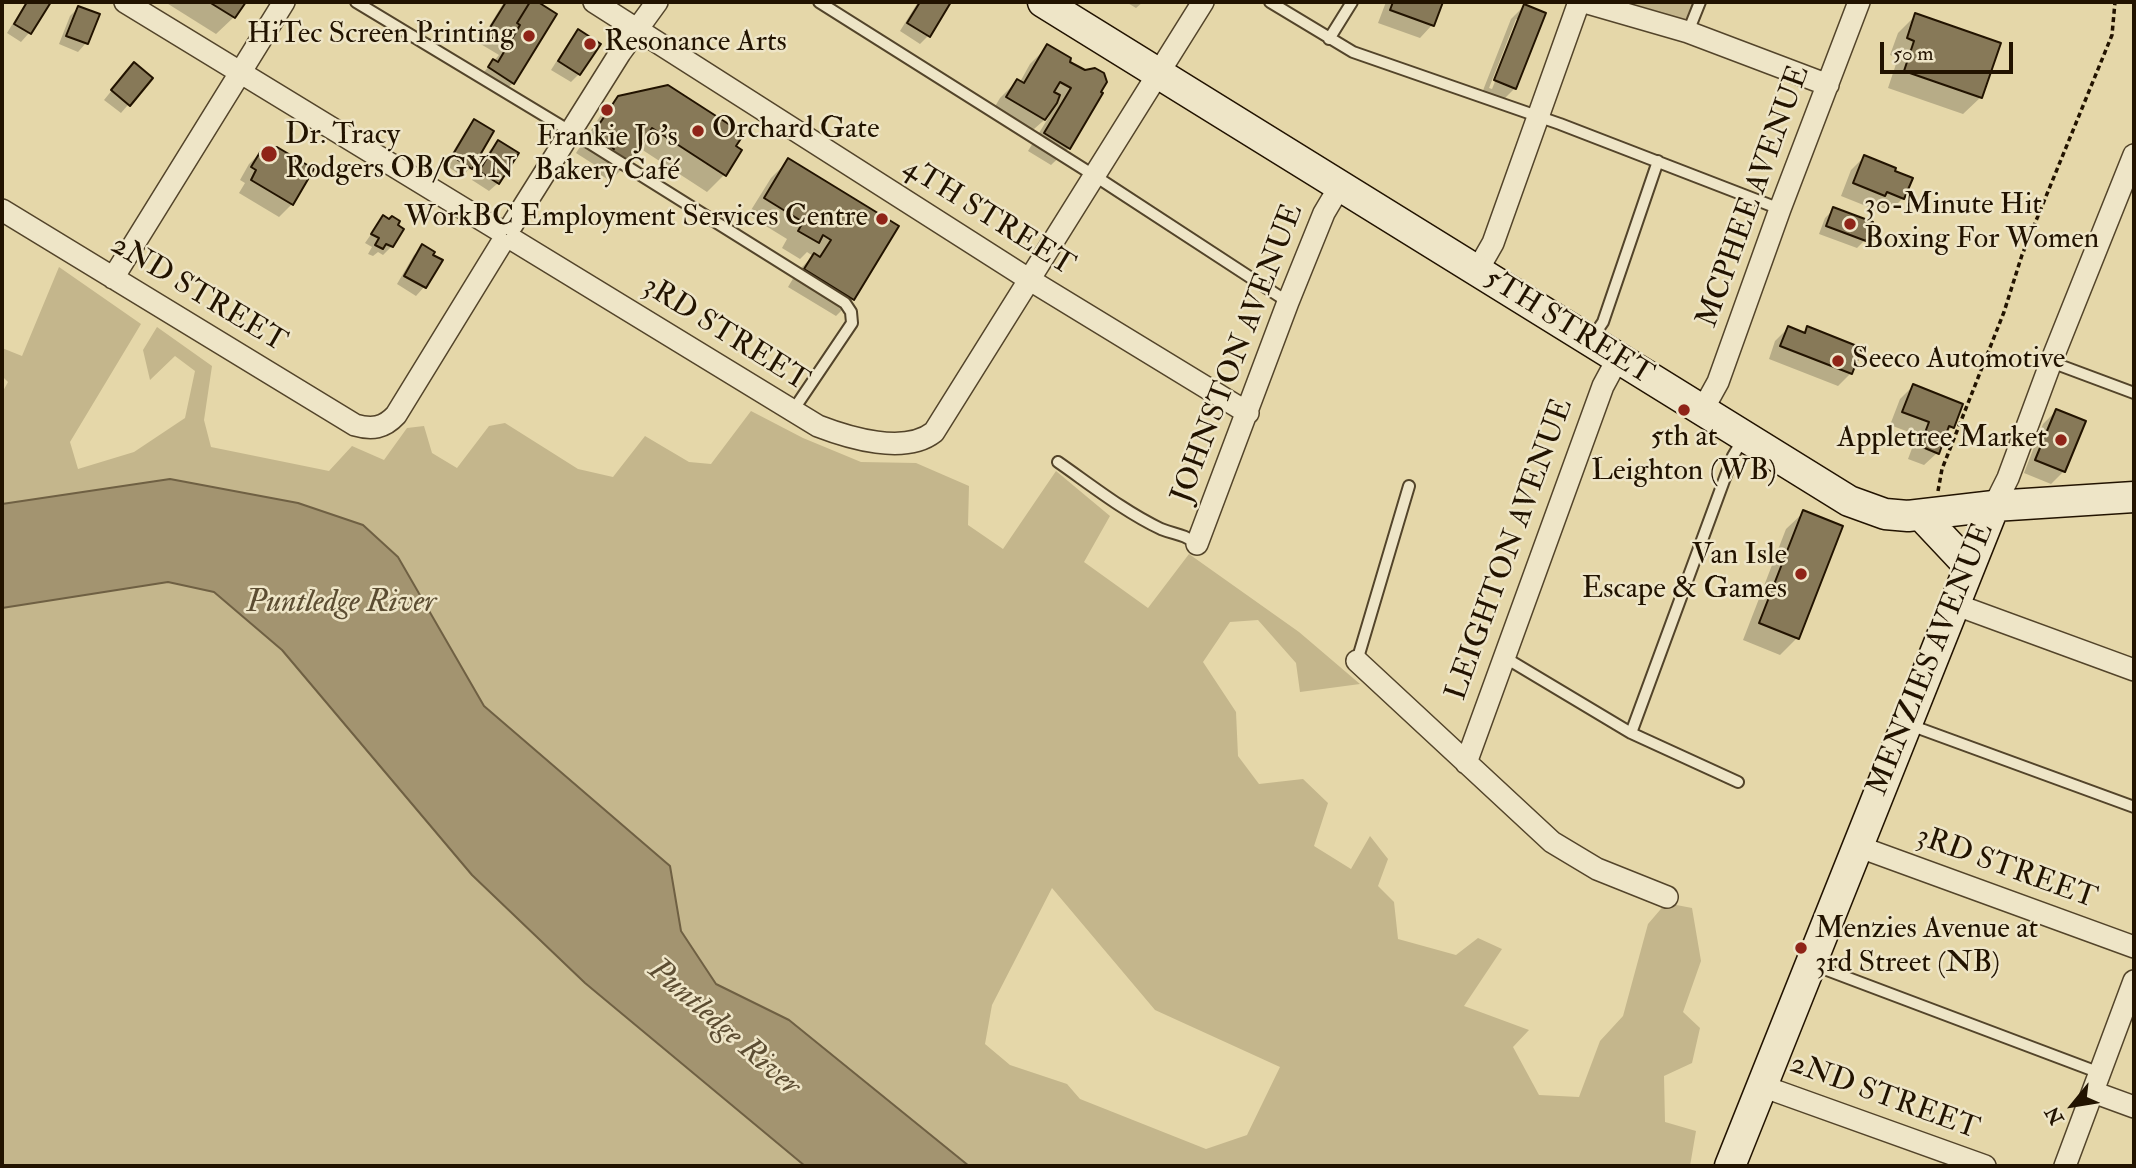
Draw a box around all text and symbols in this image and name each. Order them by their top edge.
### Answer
place label: HiTec Screen Printing [247,18,515,54]
place label: Resonance Arts [604,26,787,62]
marker: HiTec Screen Printing [521,28,537,44]
scale bar [1884,28,2017,72]
marker: Resonance Arts [582,36,598,52]
text: 50 m [1893,40,1934,67]
street label: MCPHEE AVENUE [1691,61,1819,333]
marker: Frankie Jo's Bakery Café [599,102,615,118]
place label: Orchard Gate [712,113,880,149]
place label: Dr. Tracy Rodgers OB/GYN [285,119,515,190]
place label: Frankie Jo's Bakery Café [534,121,680,192]
marker: Orchard Gate [690,123,706,139]
marker: Dr. Tracy Rodgers OB/GYN [259,144,279,164]
street label: 4TH STREET [896,151,1080,285]
place label: 30-Minute Hit Boxing For Women [1864,189,2099,260]
street label: JOHNSTON AVENUE [1165,199,1313,509]
place label: WorkBC Employment Services Centre [405,201,868,237]
marker: WorkBC Employment Services Centre [874,211,890,227]
marker: 30-Minute Hit Boxing For Women [1842,216,1858,232]
street label: 2ND STREET [104,228,292,362]
street label: 5TH STREET [1477,262,1659,394]
street label: 3RD STREET [635,269,815,401]
place label: Seeco Automotive [1852,343,2065,379]
marker: Seeco Automotive [1830,353,1846,369]
street label: LEIGHTON AVENUE [1440,394,1582,706]
marker: 5th at Leighton (WB) [1676,402,1692,418]
place label: 5th at Leighton (WB) [1591,421,1777,491]
place label: Appletree Market [1837,422,2047,458]
marker: Appletree Market [2053,432,2069,448]
street label: MENZIES AVENUE [1861,519,2003,801]
place label: Van Isle Escape & Games [1582,539,1787,610]
marker: Van Isle Escape & Games [1793,566,1809,582]
water label: Puntledge River [246,585,436,623]
street label: 3RD STREET [1911,820,2101,918]
place label: Menzies Avenue at 3rd Street (NB) [1815,913,2038,984]
marker: Menzies Avenue at 3rd Street (NB) [1793,940,1809,956]
water label: Puntledge River [639,952,807,1106]
street label: 2ND STREET [1784,1047,1984,1149]
north arrow [2038,1070,2108,1140]
text: N [2040,1102,2069,1129]

